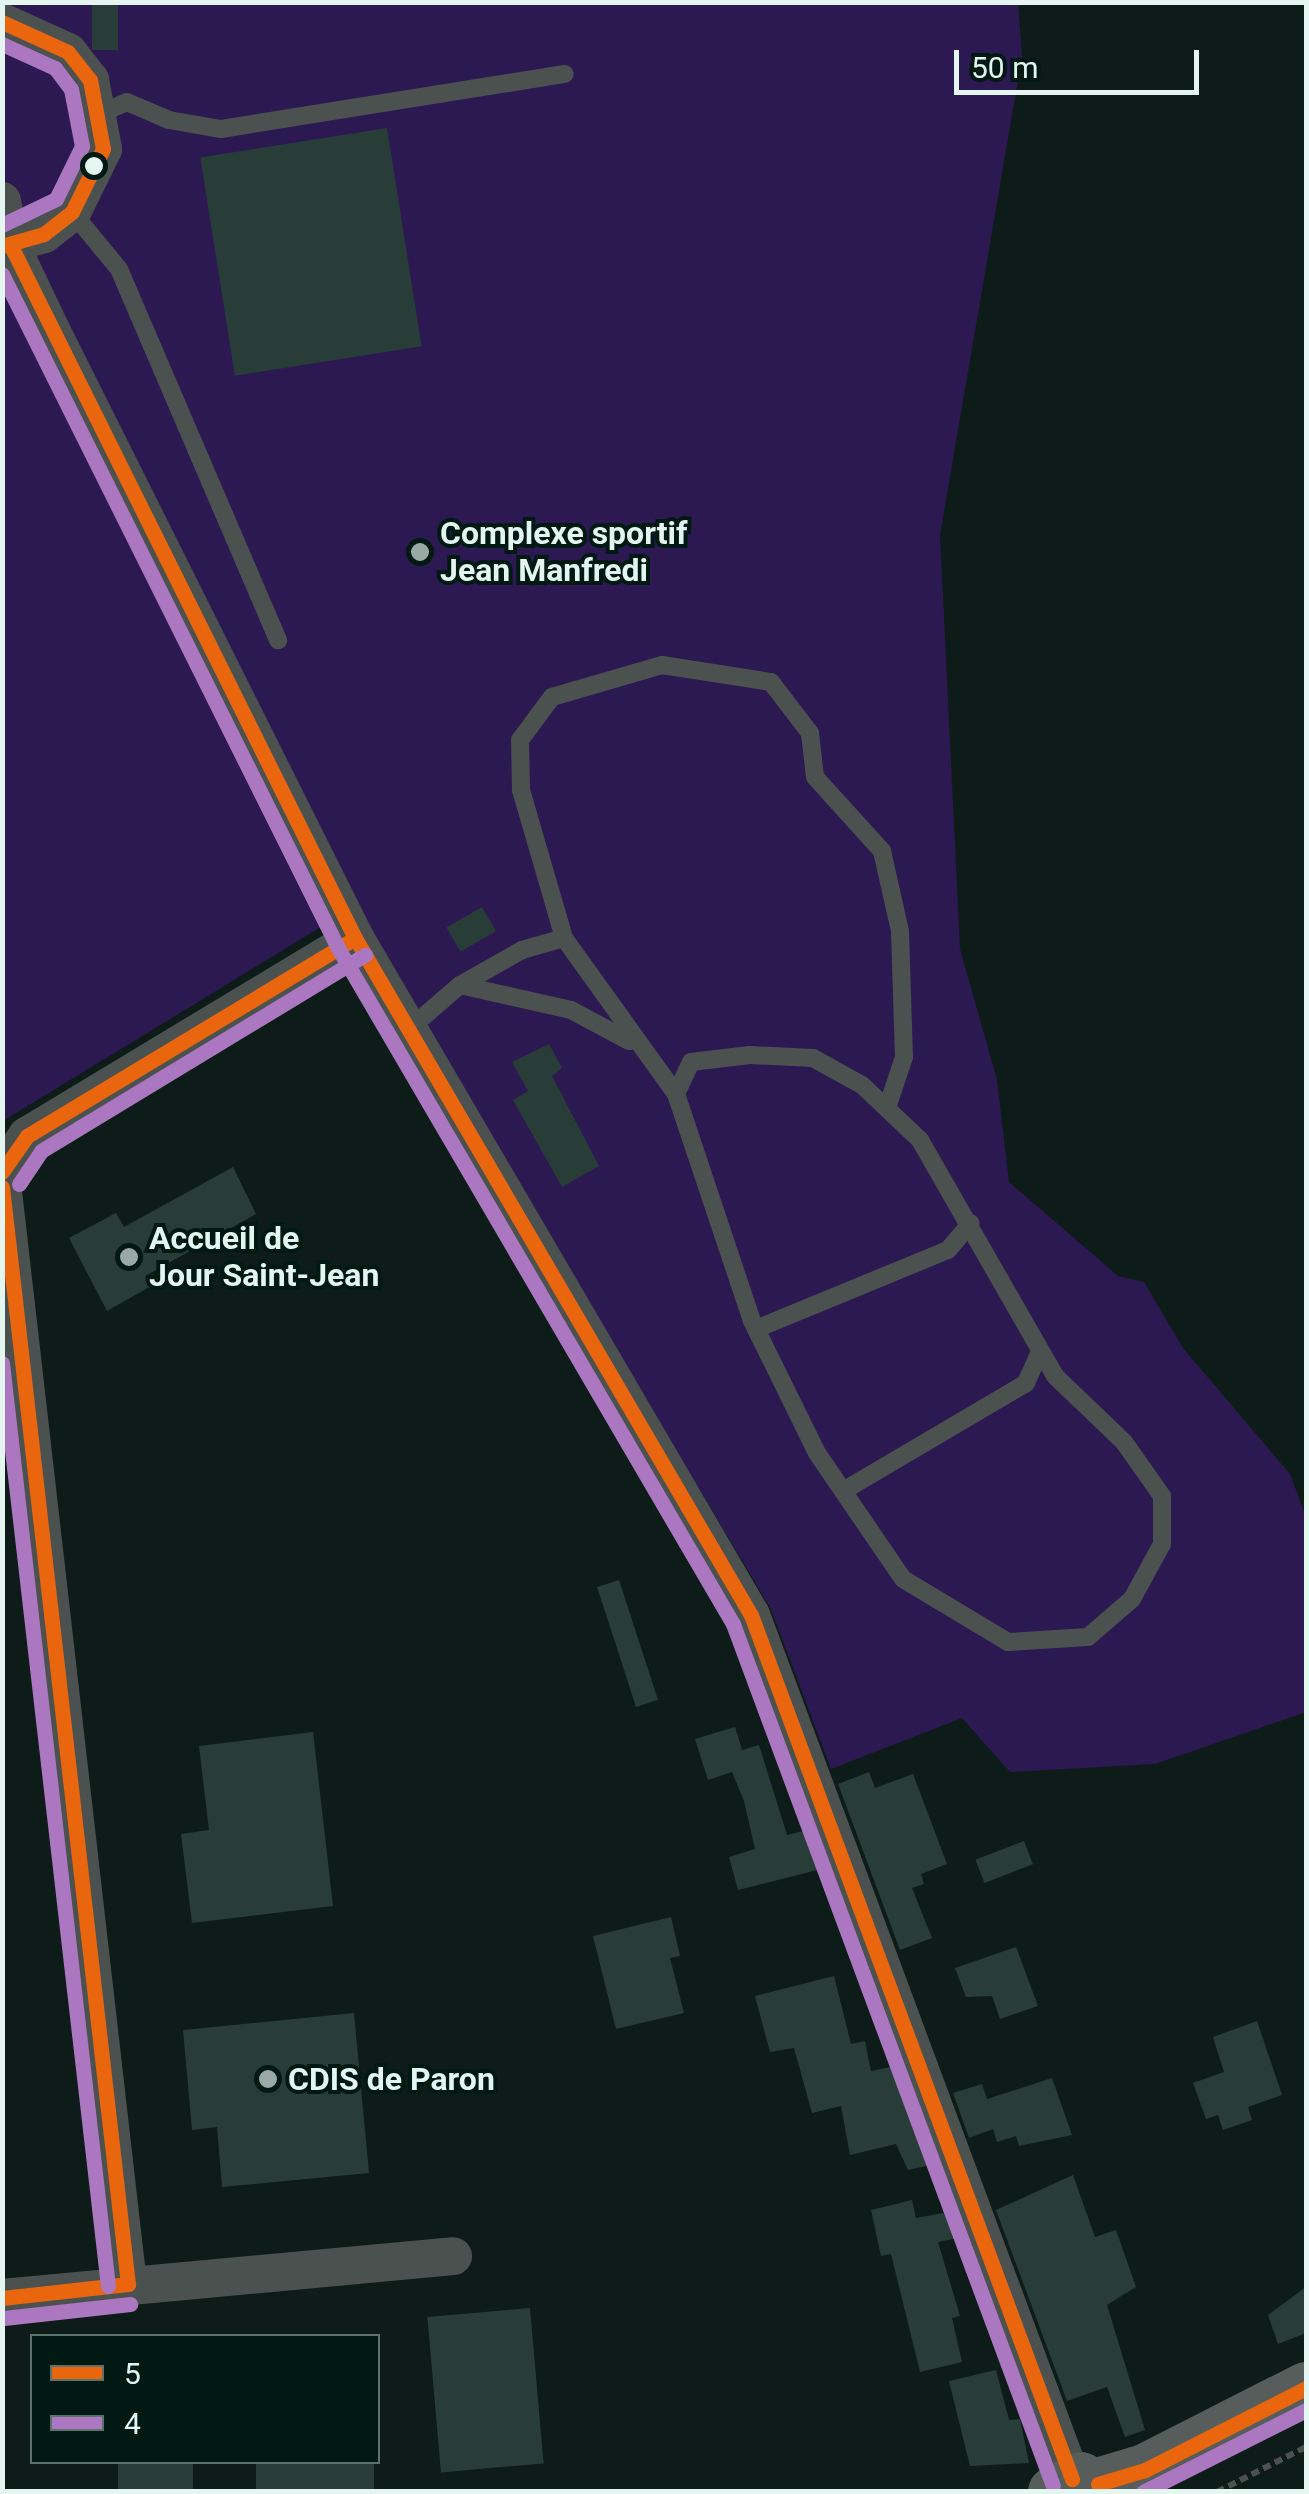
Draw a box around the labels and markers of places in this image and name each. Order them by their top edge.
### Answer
unlabelled marker [84,156,104,176]
place label: Complexe sportif Jean Manfredi [440,515,687,590]
marker: Complexe sportif Jean Manfredi [409,541,431,563]
place label: Accueil de Jour Saint-Jean [149,1220,379,1295]
marker: Accueil de Jour Saint-Jean [118,1246,140,1268]
place label: CDIS de Paron [288,2060,495,2098]
marker: CDIS de Paron [257,2068,279,2090]

